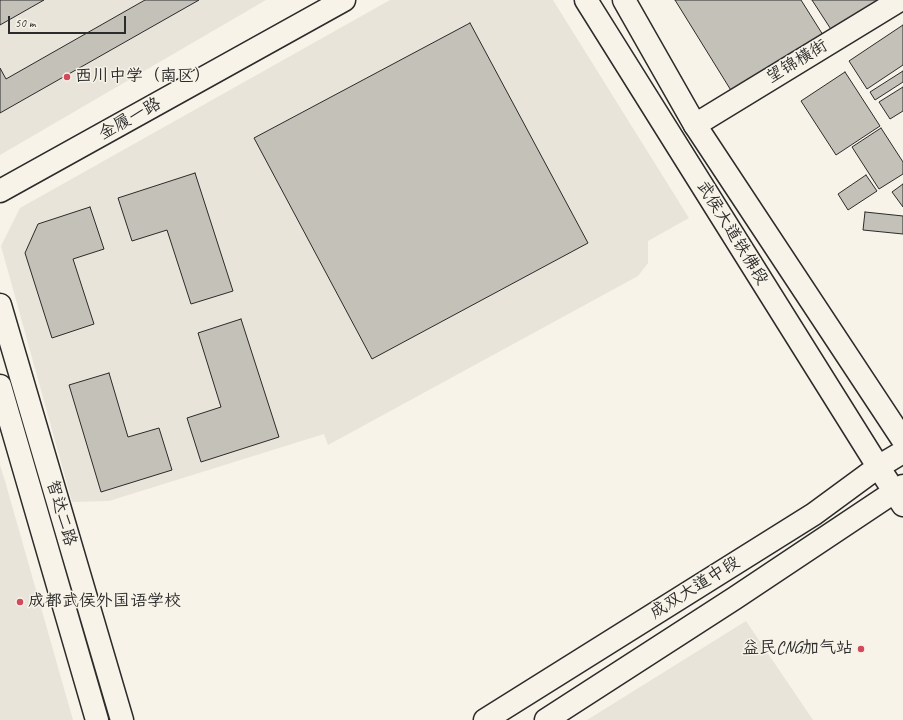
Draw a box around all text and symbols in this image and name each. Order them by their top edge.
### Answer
scale bar [10,8,128,34]
text: 50 m [15,15,35,31]
street label: 望锦横街 [763,36,831,88]
place label: 西川中学（南区） [75,67,211,87]
marker: 西川中学（南区） [62,72,72,82]
street label: 金履一路 [95,94,165,144]
street label: 武侯大道铁佛段 [692,177,772,289]
street label: 智达二路 [42,478,80,548]
street label: 成双大道中段 [646,552,744,624]
place label: 成都武侯外国语学校 [28,592,181,612]
marker: 成都武侯外国语学校 [15,597,25,607]
place label: 益民CNG加气站 [742,639,853,659]
marker: 益民CNG加气站 [856,644,866,654]

